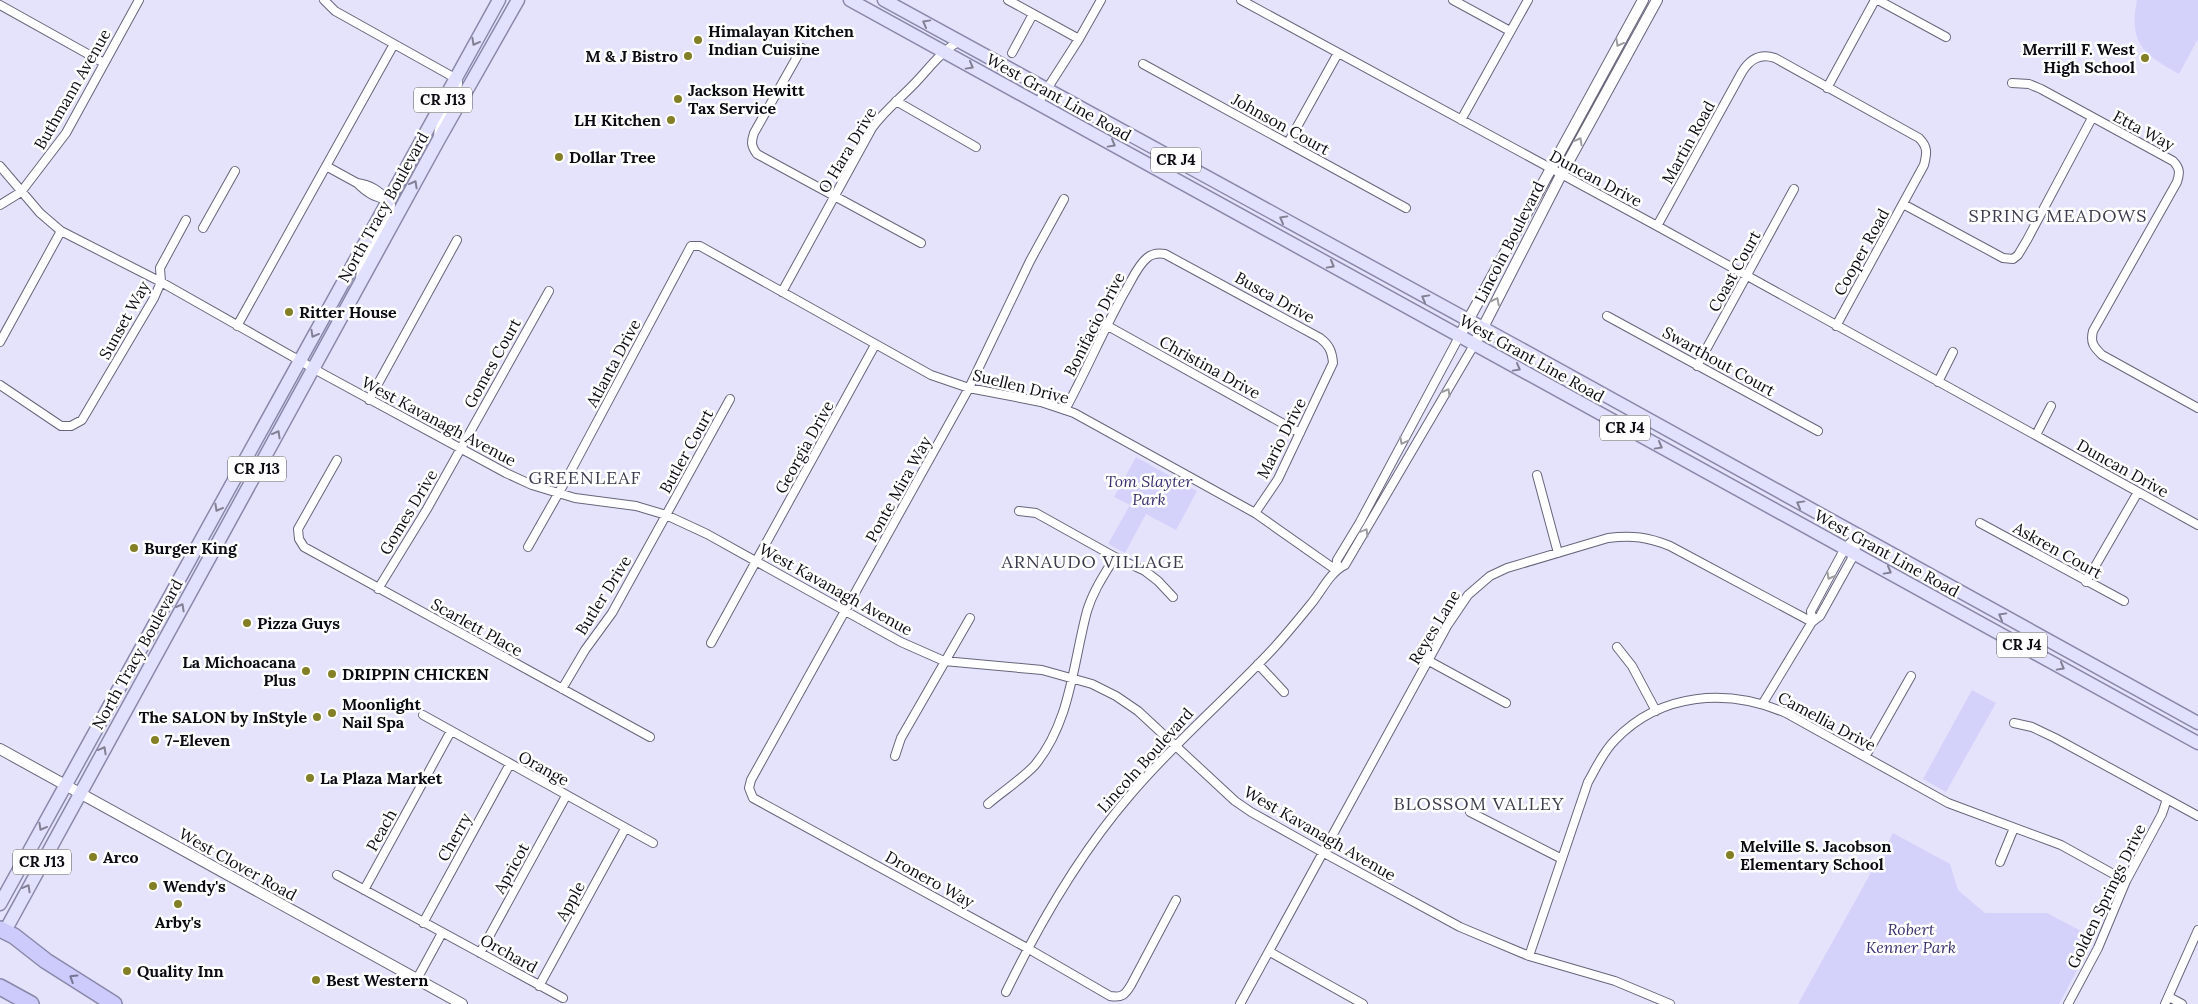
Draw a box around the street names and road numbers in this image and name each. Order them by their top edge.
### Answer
street label: Buthmann Avenue [29,25,115,153]
street label: West Grant Line Road [983,49,1135,145]
road number: CR J13 [414,88,472,112]
street label: Johnson Court [1228,88,1334,159]
street label: Martin Road [1657,97,1719,187]
street label: O Hara Drive [813,103,881,197]
street label: Etta Way [2110,106,2179,155]
street label: North Tracy Boulevard [333,128,433,286]
street label: Duncan Drive [1546,145,1646,211]
road number: CR J4 [1151,148,1201,172]
street label: Lincoln Boulevard [1470,177,1548,306]
street label: Cooper Road [1829,205,1893,299]
street label: Coast Court [1703,226,1765,315]
street label: Busca Drive [1232,267,1319,327]
street label: Bonifacio Drive [1059,268,1129,379]
street label: Sunset Way [94,277,154,363]
street label: West Grant Line Road [1456,310,1608,406]
street label: Gomes Court [459,314,525,411]
street label: Atlanta Drive [581,315,645,411]
street label: Swarthout Court [1659,322,1779,401]
street label: Christina Drive [1156,331,1264,403]
street label: Suellen Drive [971,364,1072,408]
street label: West Kavanagh Avenue [358,372,520,470]
street label: Mario Drive [1252,394,1310,482]
street label: Georgia Drive [770,397,838,497]
street label: Butler Court [655,405,718,497]
road number: CR J4 [1600,416,1650,440]
street label: Ponte Mira Way [861,432,936,545]
street label: Duncan Drive [2074,435,2173,502]
road number: CR J13 [228,456,286,482]
street label: Gomes Drive [375,465,441,558]
street label: West Grant Line Road [1811,505,1963,601]
street label: Askren Court [2009,517,2107,583]
street label: West Kavanagh Avenue [756,538,916,640]
street label: Butler Drive [571,551,635,638]
street label: North Tracy Boulevard [87,575,187,733]
street label: Reyes Lane [1404,586,1464,668]
street label: Scarlett Place [428,594,527,661]
road number: CR J4 [1997,632,2047,658]
street label: Camellia Drive [1775,687,1880,755]
street label: Lincoln Boulevard [1093,703,1198,816]
street label: Orange [515,746,573,790]
street label: West Kavanagh Avenue [1240,781,1400,885]
street label: Peach [361,805,401,854]
street label: Cherry [433,809,476,865]
street label: Golden Springs Drive [2062,820,2150,971]
street label: West Clover Road [176,823,301,905]
street label: Apricot [488,838,533,898]
street label: Dronero Way [882,846,978,912]
road number: CR J13 [13,850,71,874]
street label: Apple [551,877,589,925]
street label: Orchard [477,929,541,977]

